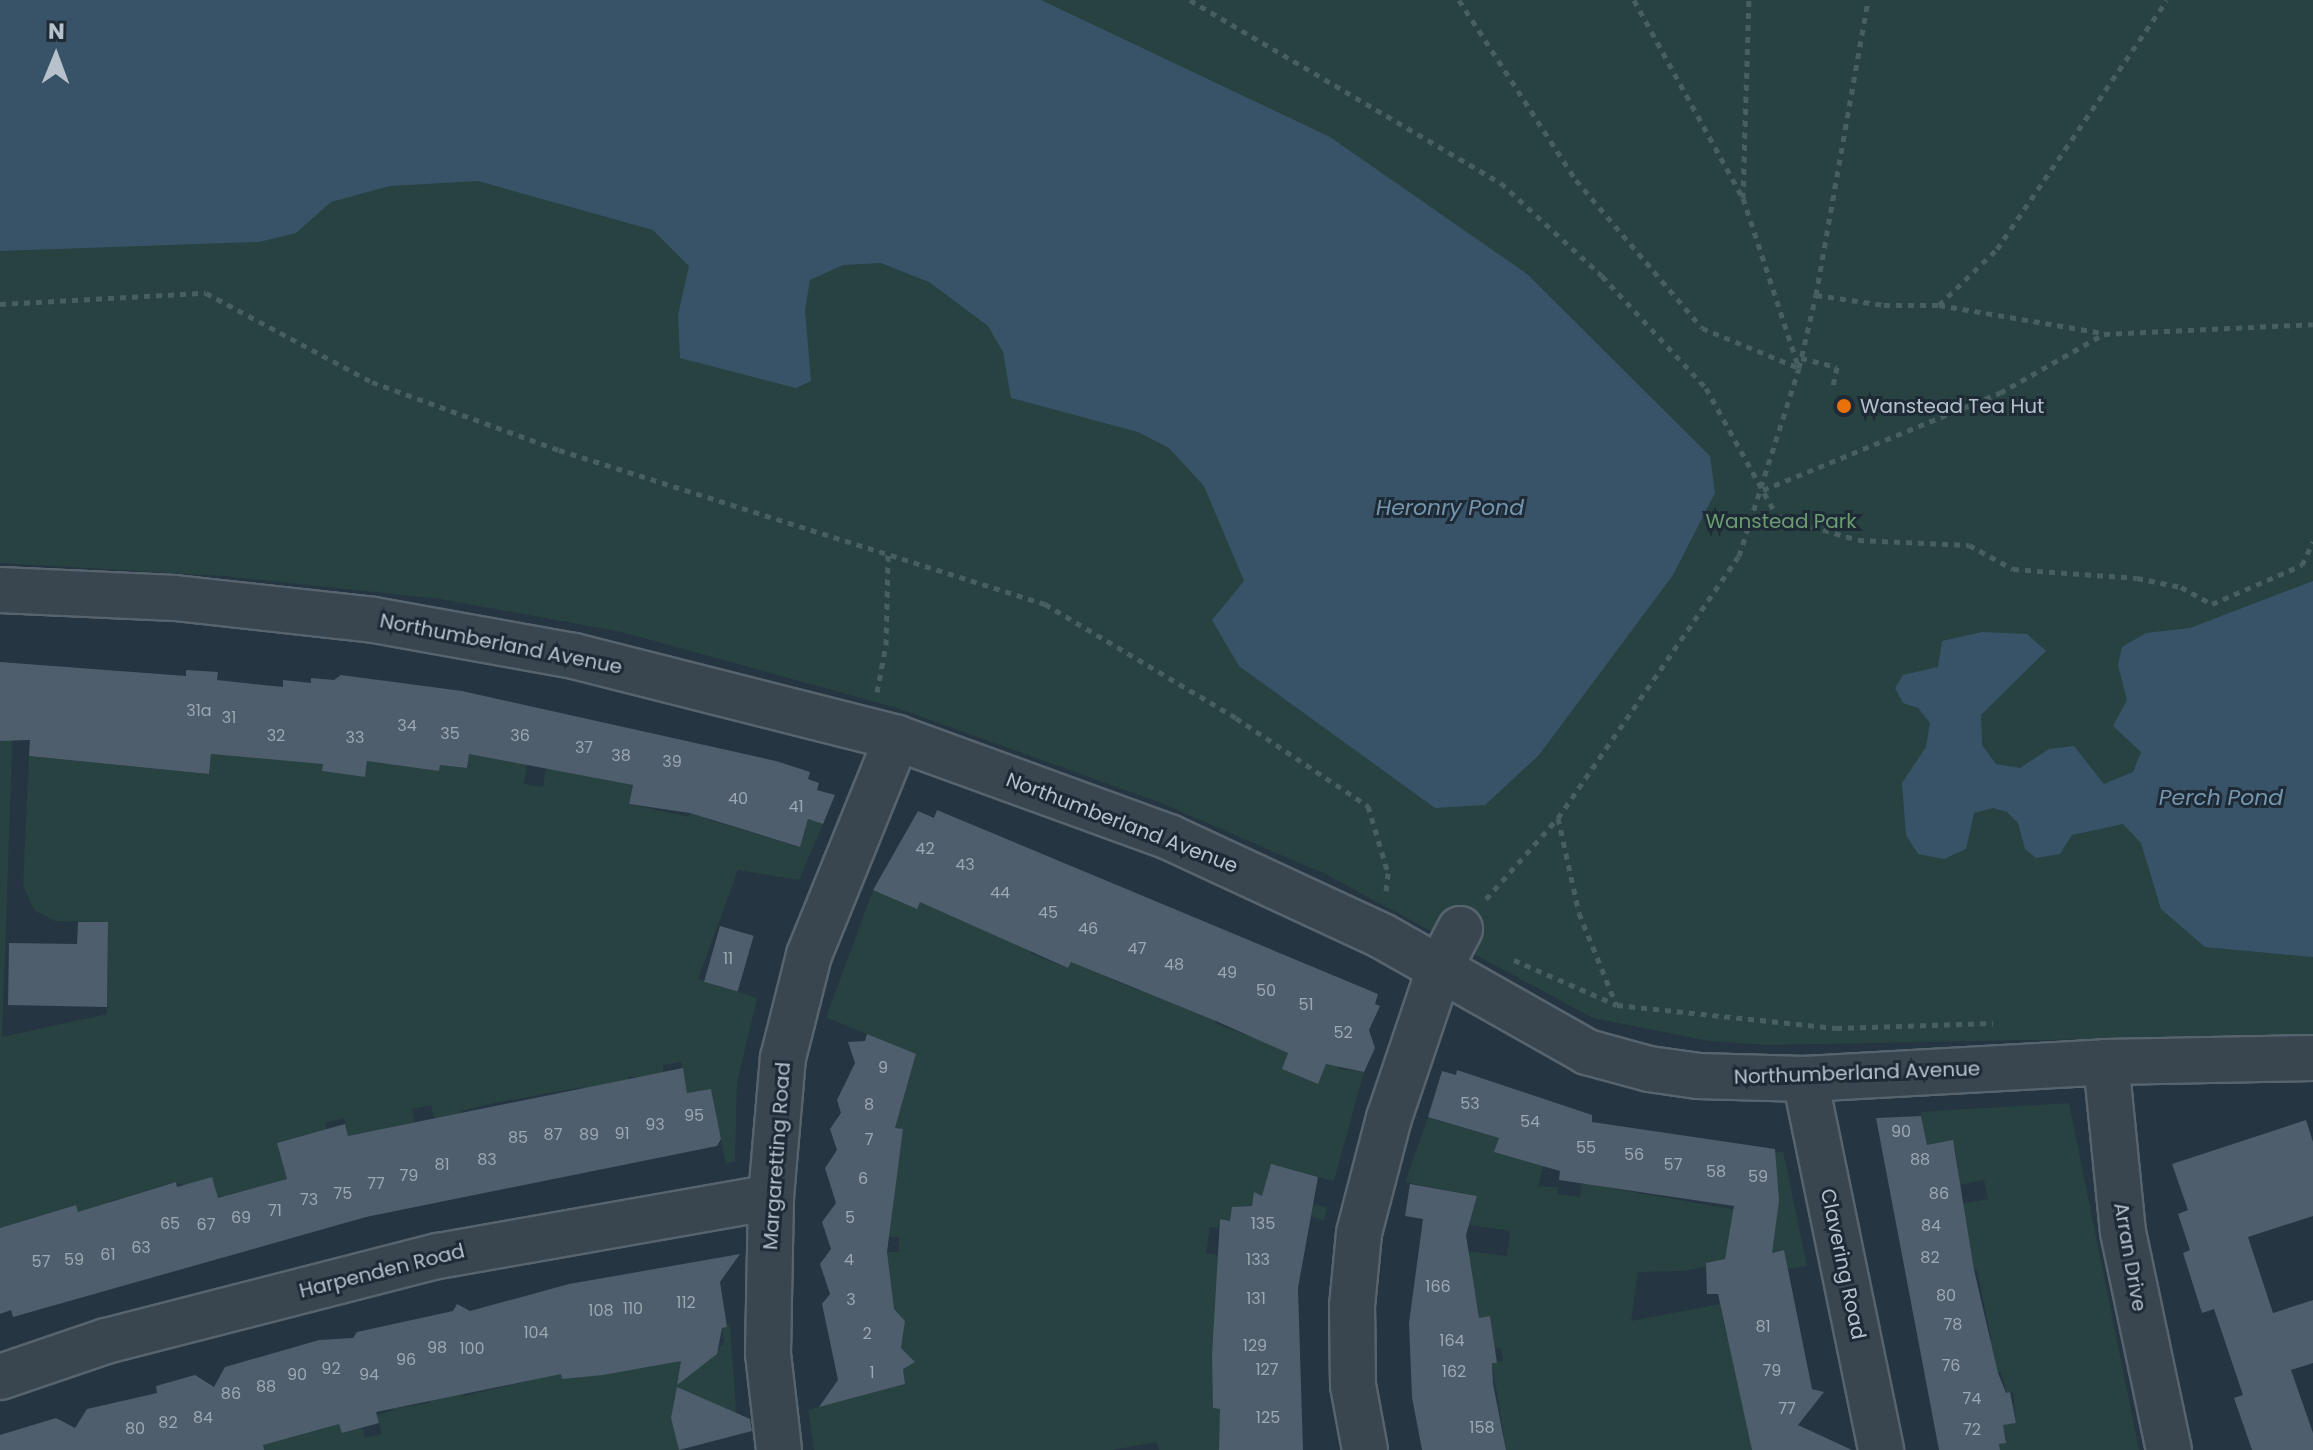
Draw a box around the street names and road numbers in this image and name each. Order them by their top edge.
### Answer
street label: Northumberland Avenue [378,609,624,679]
street label: Northumberland Avenue [1003,768,1241,878]
street label: Northumberland Avenue [1733,1057,1981,1089]
street label: Margaretting Road [758,1061,796,1251]
street label: Clavering Road [1815,1186,1871,1342]
street label: Arran Drive [2109,1201,2151,1313]
street label: Harpenden Road [297,1239,467,1303]

